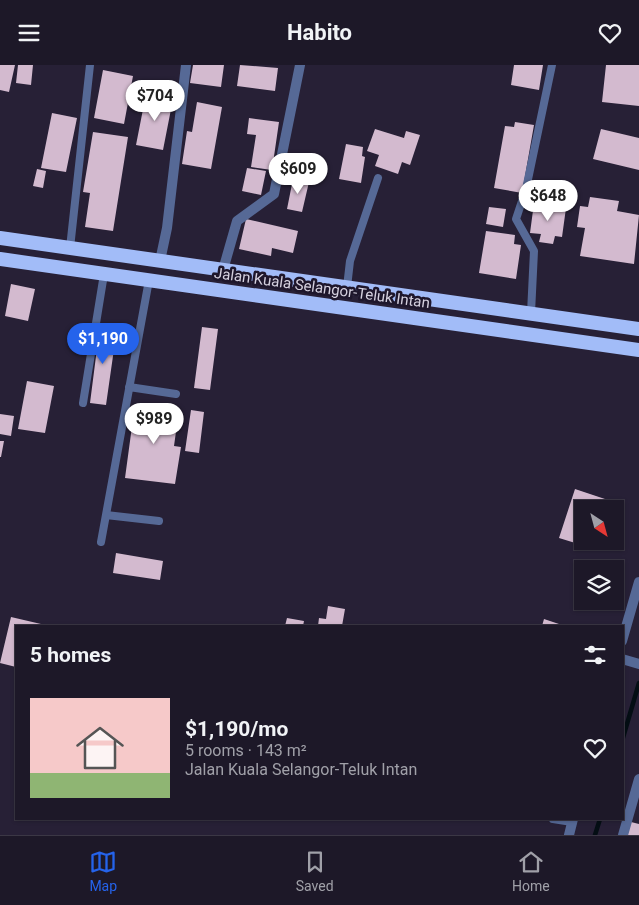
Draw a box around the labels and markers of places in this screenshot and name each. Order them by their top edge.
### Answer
pin: $704 [125,80,185,122]
pin: $609 [268,153,328,195]
pin: $648 [518,179,578,222]
pin: $1,190 [62,323,144,365]
pin: $989 [124,403,184,445]

